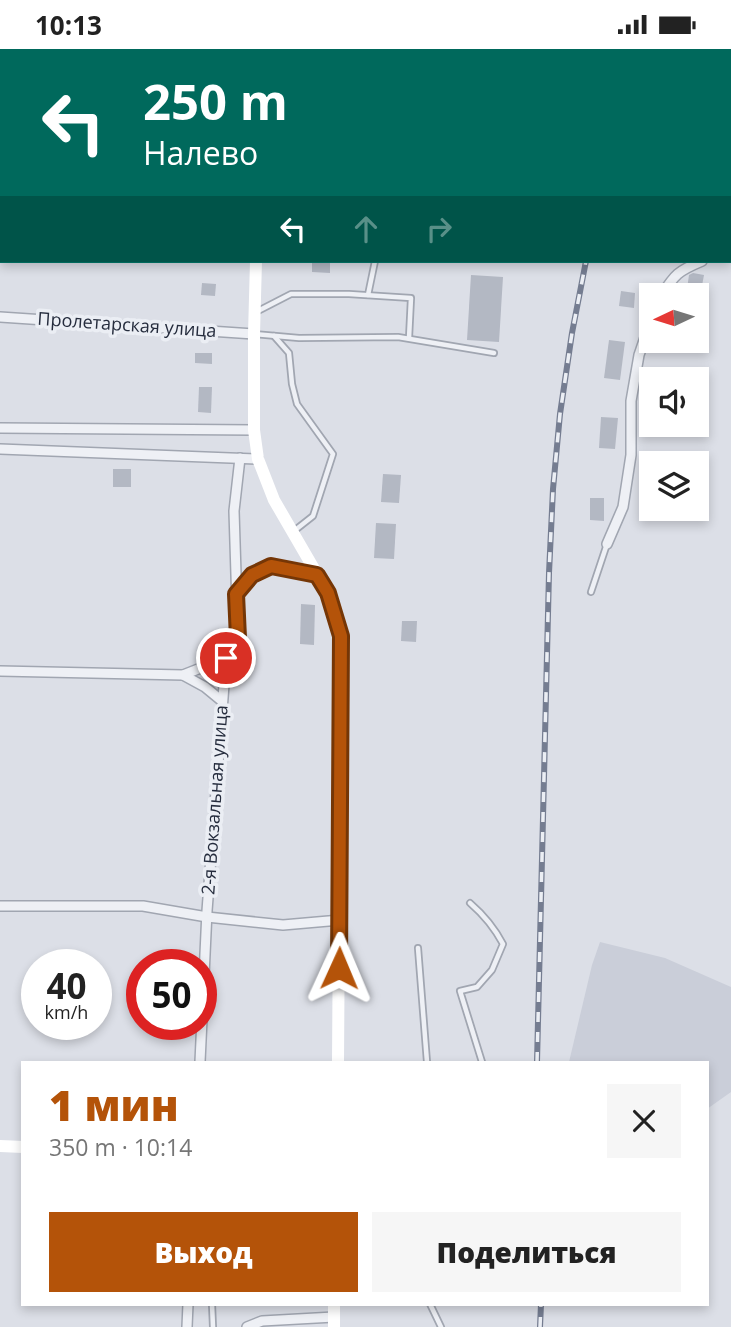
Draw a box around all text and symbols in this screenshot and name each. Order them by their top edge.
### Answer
text: 10:13 [35,7,102,43]
text: 250 m [143,68,288,134]
icon: left [28,77,119,168]
text: Налево [143,131,258,174]
icon: left [274,210,312,248]
icon: ahead [347,210,385,248]
icon: right [420,210,458,248]
north arrow [639,283,709,353]
map controls [639,283,709,521]
street label: Пролетарская улица [37,306,217,342]
button: sound [639,367,709,437]
button: layers [639,451,709,521]
pin [196,628,256,688]
icon: arrive [207,639,245,677]
street label: 2-я Вокзальная улица [195,704,233,896]
position arrow [302,931,376,1005]
speed limit sign: 50 [126,949,217,1040]
text: 40 [46,962,87,1009]
text: km/h [45,1000,88,1024]
text: 1 мин [49,1076,179,1133]
button: close [607,1084,681,1158]
text: 350 m · 10:14 [49,1131,192,1163]
button: Выход [49,1212,358,1292]
button: Поделиться [372,1212,681,1292]

